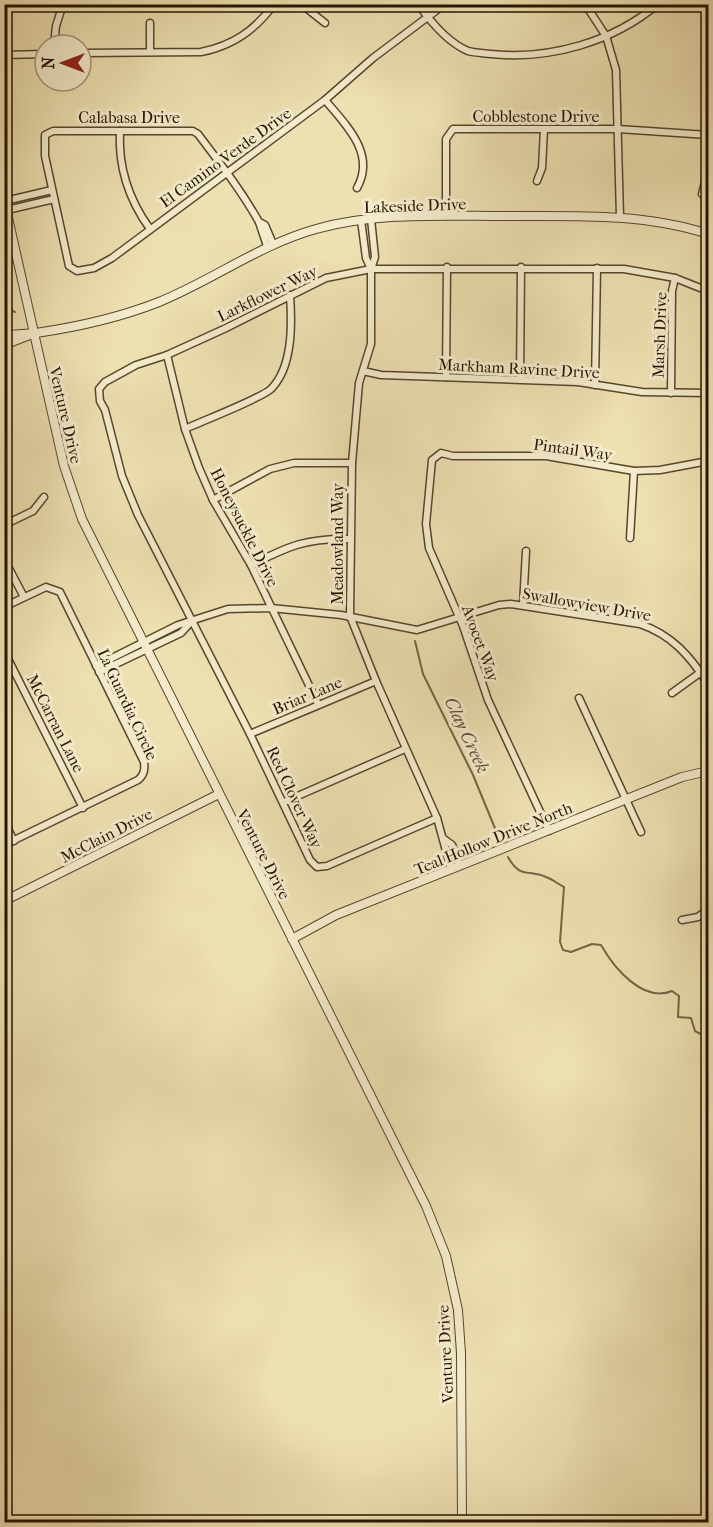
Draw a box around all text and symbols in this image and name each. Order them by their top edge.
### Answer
north arrow [33,33,93,93]
text: N [39,56,58,69]
street label: El Camino Verde Drive [156,103,295,211]
street label: Cobblestone Drive [473,107,600,126]
street label: Calabasa Drive [78,108,180,127]
street label: Lakeside Drive [363,194,467,217]
street label: Larkflower Way [214,261,321,326]
street label: Marsh Drive [649,292,671,378]
street label: Markham Ravine Drive [438,355,600,382]
street label: Venture Drive [45,364,86,465]
street label: Pintail Way [532,435,614,465]
street label: Honeysuckle Drive [206,465,283,590]
street label: Meadowland Way [328,483,347,605]
street label: Swallowview Drive [521,584,653,625]
street label: Avocet Way [458,601,503,685]
street label: La Guardia Circle [93,646,162,763]
street label: McCarran Lane [23,671,88,776]
street label: Briar Lane [270,672,345,719]
water label: Clay Creek [440,694,493,777]
street label: Red Clover Way [263,743,327,852]
street label: Teal Hollow Drive North [411,798,575,879]
street label: McClain Drive [57,804,155,867]
street label: Venture Drive [232,805,294,902]
street label: Venture Drive [433,1304,458,1405]

